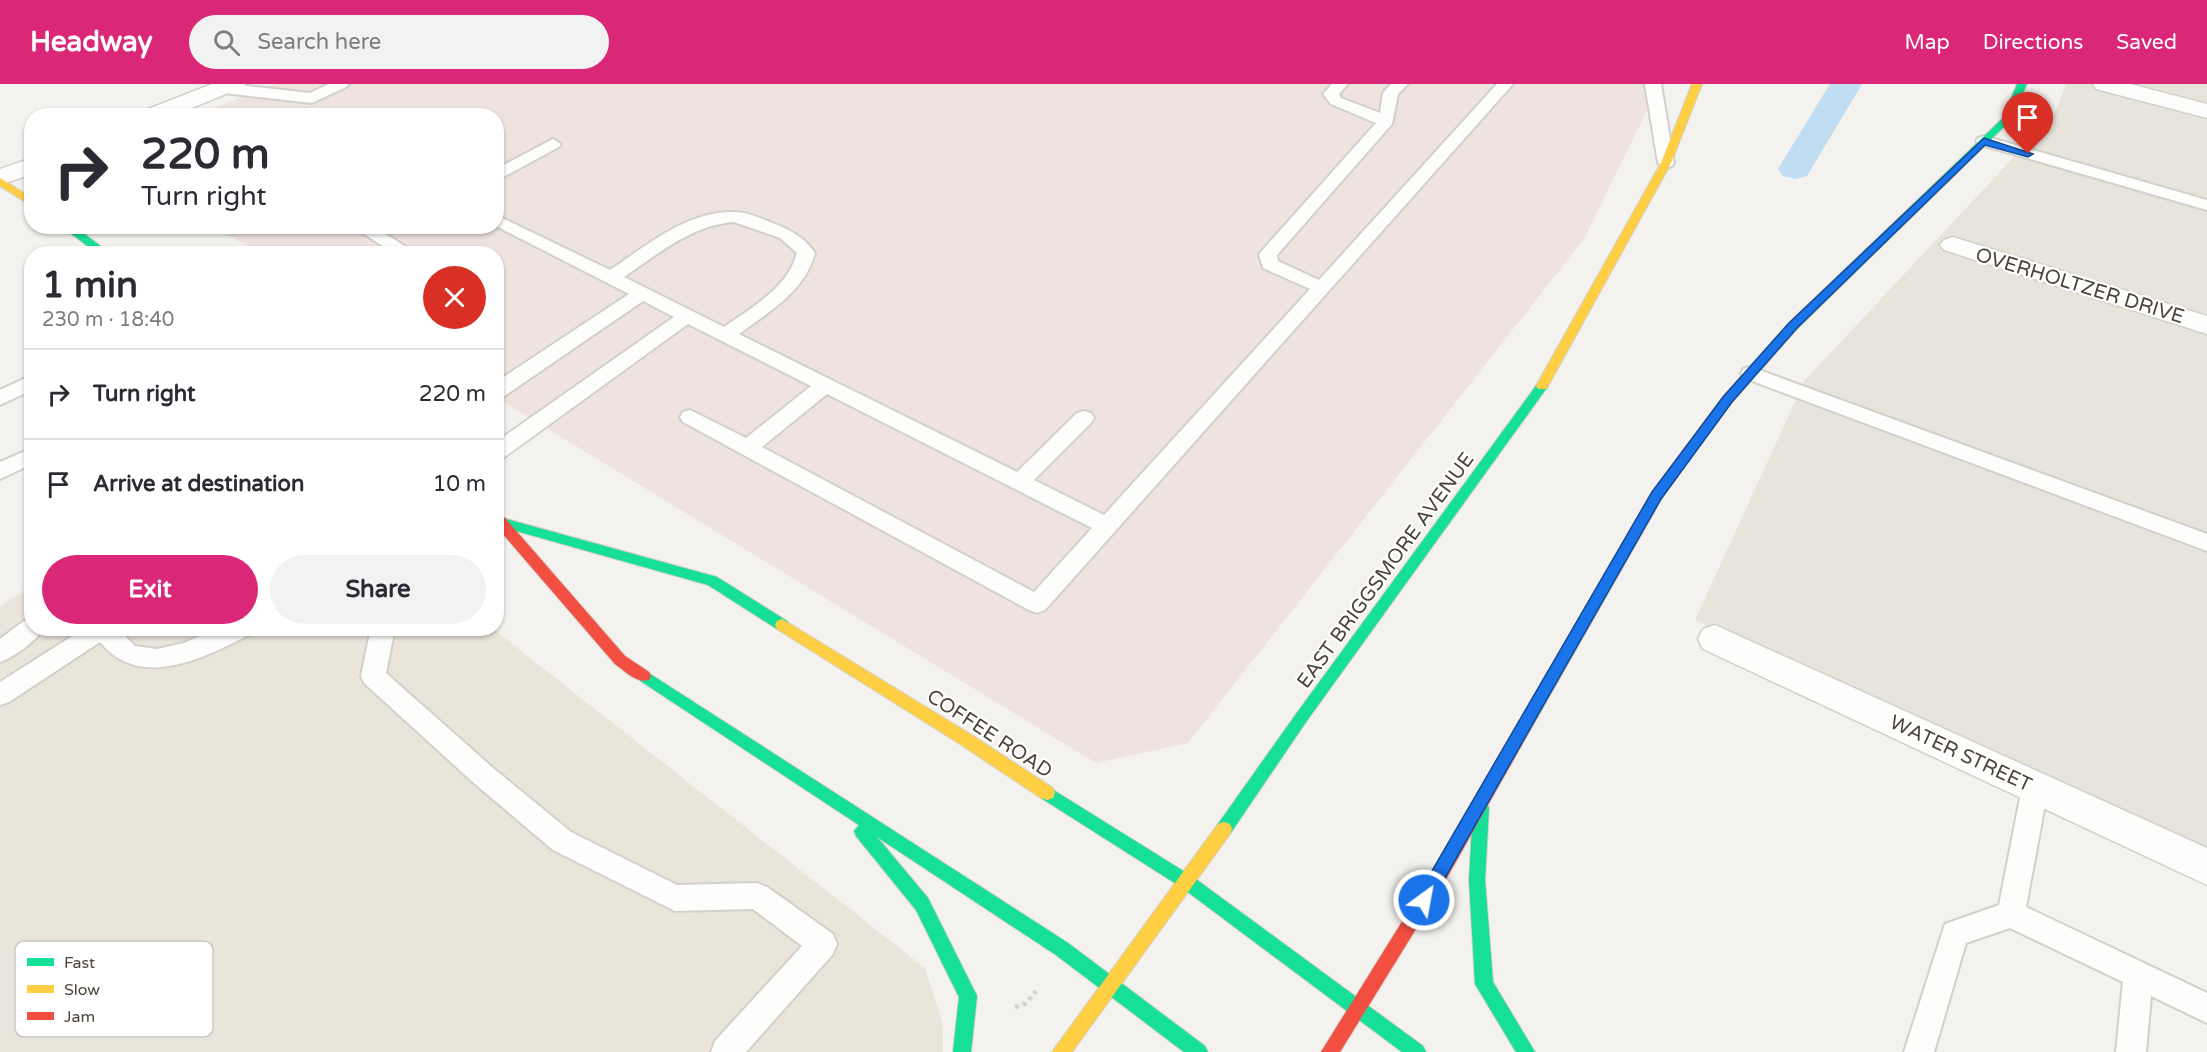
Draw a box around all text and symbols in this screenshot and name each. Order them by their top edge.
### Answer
search box [189,15,609,69]
text: Headway [30,25,153,59]
icon: search [210,26,243,59]
text: Search here [258,29,381,55]
text: Map [1904,30,1950,55]
text: Directions [1983,30,2083,55]
text: Saved [2116,30,2177,55]
pin [2002,92,2053,154]
icon: arrive [2011,101,2044,134]
text: 220 m [141,129,270,180]
icon: right [42,132,120,210]
text: Turn right [141,180,267,213]
street label: OVERHOLTZER DRIVE [1972,243,2187,329]
text: 1 min [42,264,138,307]
button: close [423,266,486,329]
text: 230 m · 18:40 [42,308,174,332]
icon: right [42,378,75,411]
text: Turn right [93,381,195,407]
text: 220 m [419,381,486,407]
street label: EAST BRIGGSMORE AVENUE [1292,448,1479,693]
icon: arrive [42,468,75,501]
text: Arrive at destination [93,471,304,497]
text: 10 m [432,471,486,497]
button: Exit [42,555,258,624]
button: Share [270,555,486,624]
street label: COFFEE ROAD [922,684,1057,783]
street label: WATER STREET [1886,710,2035,797]
position arrow [1392,868,1456,932]
legend [15,941,213,1037]
text: Fast [64,953,95,973]
text: Slow [64,980,100,1000]
text: Jam [64,1007,95,1027]

